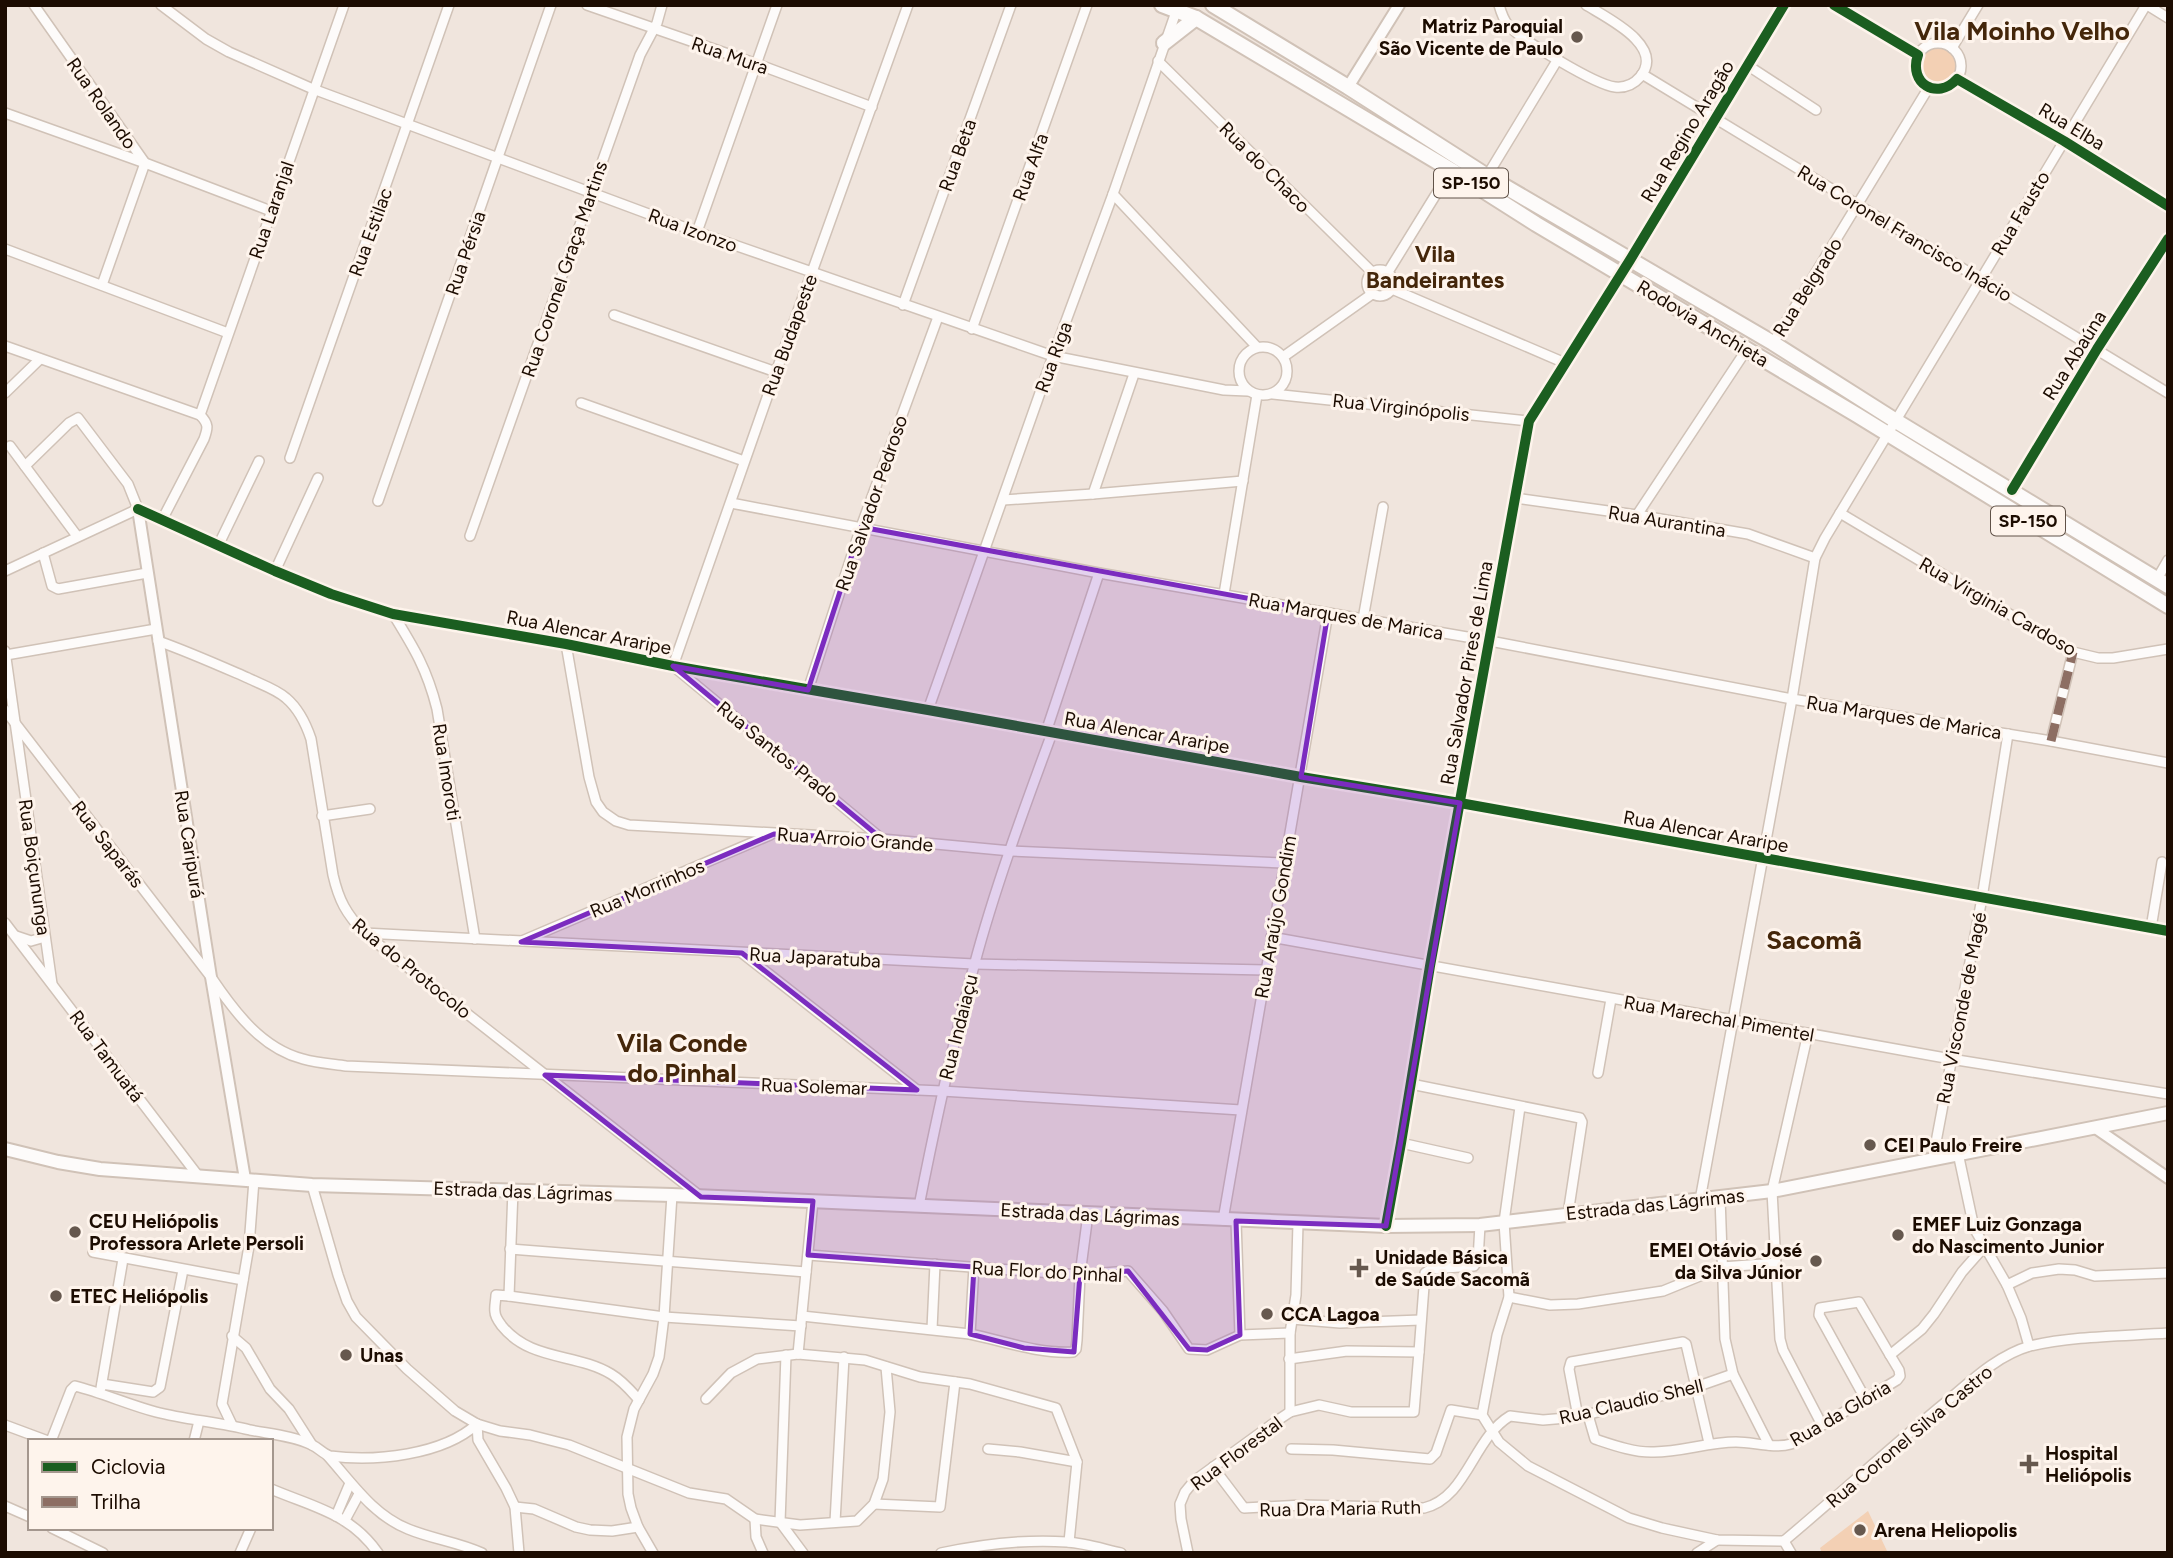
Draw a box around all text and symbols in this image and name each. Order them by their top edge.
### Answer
place label: Matriz Paroquial São Vicente de Paulo [1379,15,1563,60]
district label: Vila Moinho Velho [1914,15,2130,47]
marker: Matriz Paroquial São Vicente de Paulo [1569,29,1585,45]
street label: Rua Mura [688,32,771,79]
street label: Rua Rolando [62,53,142,153]
street label: Rua Regino Aragão [1636,56,1739,207]
street label: Rua Elba [2034,98,2109,155]
street label: Rua Beta [934,116,981,195]
street label: Rua do Chaco [1214,117,1315,218]
street label: Rua Alfa [1008,130,1053,204]
street label: Rua Laranjal [244,158,299,262]
street label: Rua Coronel Graça Martins [517,158,612,380]
street label: Rua Coronel Francisco Inácio [1793,160,2016,307]
street label: Rua Fausto [1986,167,2055,260]
road number: SP-150 [1434,168,1508,198]
street label: Rua Estilac [344,185,397,280]
street label: Rua Izonzo [645,204,741,257]
street label: Rua Pérsia [440,208,491,298]
street label: Rua Belgrado [1768,233,1847,341]
district label: Vila Bandeirantes [1366,240,1504,294]
street label: Rua Budapeste [757,271,822,399]
street label: Rodovia Anchieta [1633,275,1773,372]
street label: Rua Abaúna [2038,306,2111,404]
street label: Rua Riga [1030,318,1077,396]
street label: Rua Virginópolis [1331,389,1471,426]
street label: Rua Salvador Pedroso [831,412,912,594]
street label: Rua Aurantina [1606,501,1727,542]
road number: SP-150 [1991,506,2065,536]
street label: Rua Virginia Cardoso [1915,552,2080,661]
street label: Rua Salvador Pires de Lima [1435,559,1498,787]
street label: Rua Marques de Marica [1247,588,1445,645]
street label: Rua Alencar Araripe [505,605,673,660]
street label: Rua Marques de Marica [1805,691,2003,744]
street label: Rua Santos Prado [712,696,843,808]
street label: Rua Alencar Araripe [1062,707,1231,758]
street label: Rua Imoroti [427,722,466,822]
street label: Rua Caripurá [170,788,209,900]
street label: Rua Saparás [66,796,149,893]
street label: Rua Boiçununga [14,797,55,937]
street label: Rua Alencar Araripe [1621,806,1790,857]
street label: Rua Arroio Grande [776,823,934,856]
street label: Rua Araújo Gondim [1250,834,1301,1000]
street label: Rua Morrinhos [586,854,708,923]
street label: Rua Visconde de Magé [1932,910,1991,1106]
street label: Rua do Protocolo [347,913,476,1024]
district label: Sacomã [1766,924,1862,956]
street label: Rua Japaratuba [748,943,881,972]
street label: Rua Indaiaçu [934,972,983,1083]
street label: Rua Marechal Pimentel [1622,990,1816,1047]
street label: Rua Tamuatá [65,1006,149,1107]
district label: Vila Conde do Pinhal [617,1027,747,1089]
street label: Rua Solemar [760,1073,868,1100]
place label: CEI Paulo Freire [1884,1134,2023,1157]
marker: CEI Paulo Freire [1862,1137,1878,1153]
street label: Estrada das Lágrimas [433,1177,613,1206]
street label: Estrada das Lágrimas [1565,1184,1746,1225]
street label: Estrada das Lágrimas [1000,1198,1180,1231]
place label: CEU Heliópolis Professora Arlete Persoli [89,1210,304,1255]
place label: EMEF Luiz Gonzaga do Nascimento Junior [1912,1213,2104,1258]
marker: CEU Heliópolis Professora Arlete Persoli [67,1224,83,1240]
marker: EMEF Luiz Gonzaga do Nascimento Junior [1890,1227,1906,1243]
place label: EMEI Otávio José da Silva Júnior [1649,1239,1802,1284]
place label: Unidade Básica de Saúde Sacomã [1375,1246,1530,1291]
marker: EMEI Otávio José da Silva Júnior [1808,1253,1824,1269]
street label: Rua Flor do Pinhal [971,1256,1123,1287]
marker: Unidade Básica de Saúde Sacomã [1349,1258,1369,1278]
place label: ETEC Heliópolis [70,1285,208,1308]
marker: ETEC Heliópolis [48,1288,64,1304]
place label: CCA Lagoa [1281,1303,1380,1326]
marker: CCA Lagoa [1259,1306,1275,1322]
place label: Unas [360,1344,403,1367]
marker: Unas [338,1347,354,1363]
street label: Rua Coronel Silva Castro [1821,1360,1997,1513]
street label: Rua Claudio Shell [1557,1374,1705,1429]
street label: Rua da Glória [1786,1375,1895,1452]
street label: Rua Florestal [1186,1411,1287,1495]
legend [28,1439,273,1530]
place label: Hospital Heliópolis [2045,1442,2132,1487]
text: Ciclovia [91,1454,165,1479]
marker: Hospital Heliópolis [2019,1454,2039,1474]
text: Trilha [91,1489,141,1514]
street label: Rua Dra Maria Ruth [1259,1496,1421,1521]
place label: Arena Heliopolis [1874,1519,2017,1542]
marker: Arena Heliopolis [1852,1522,1868,1538]

